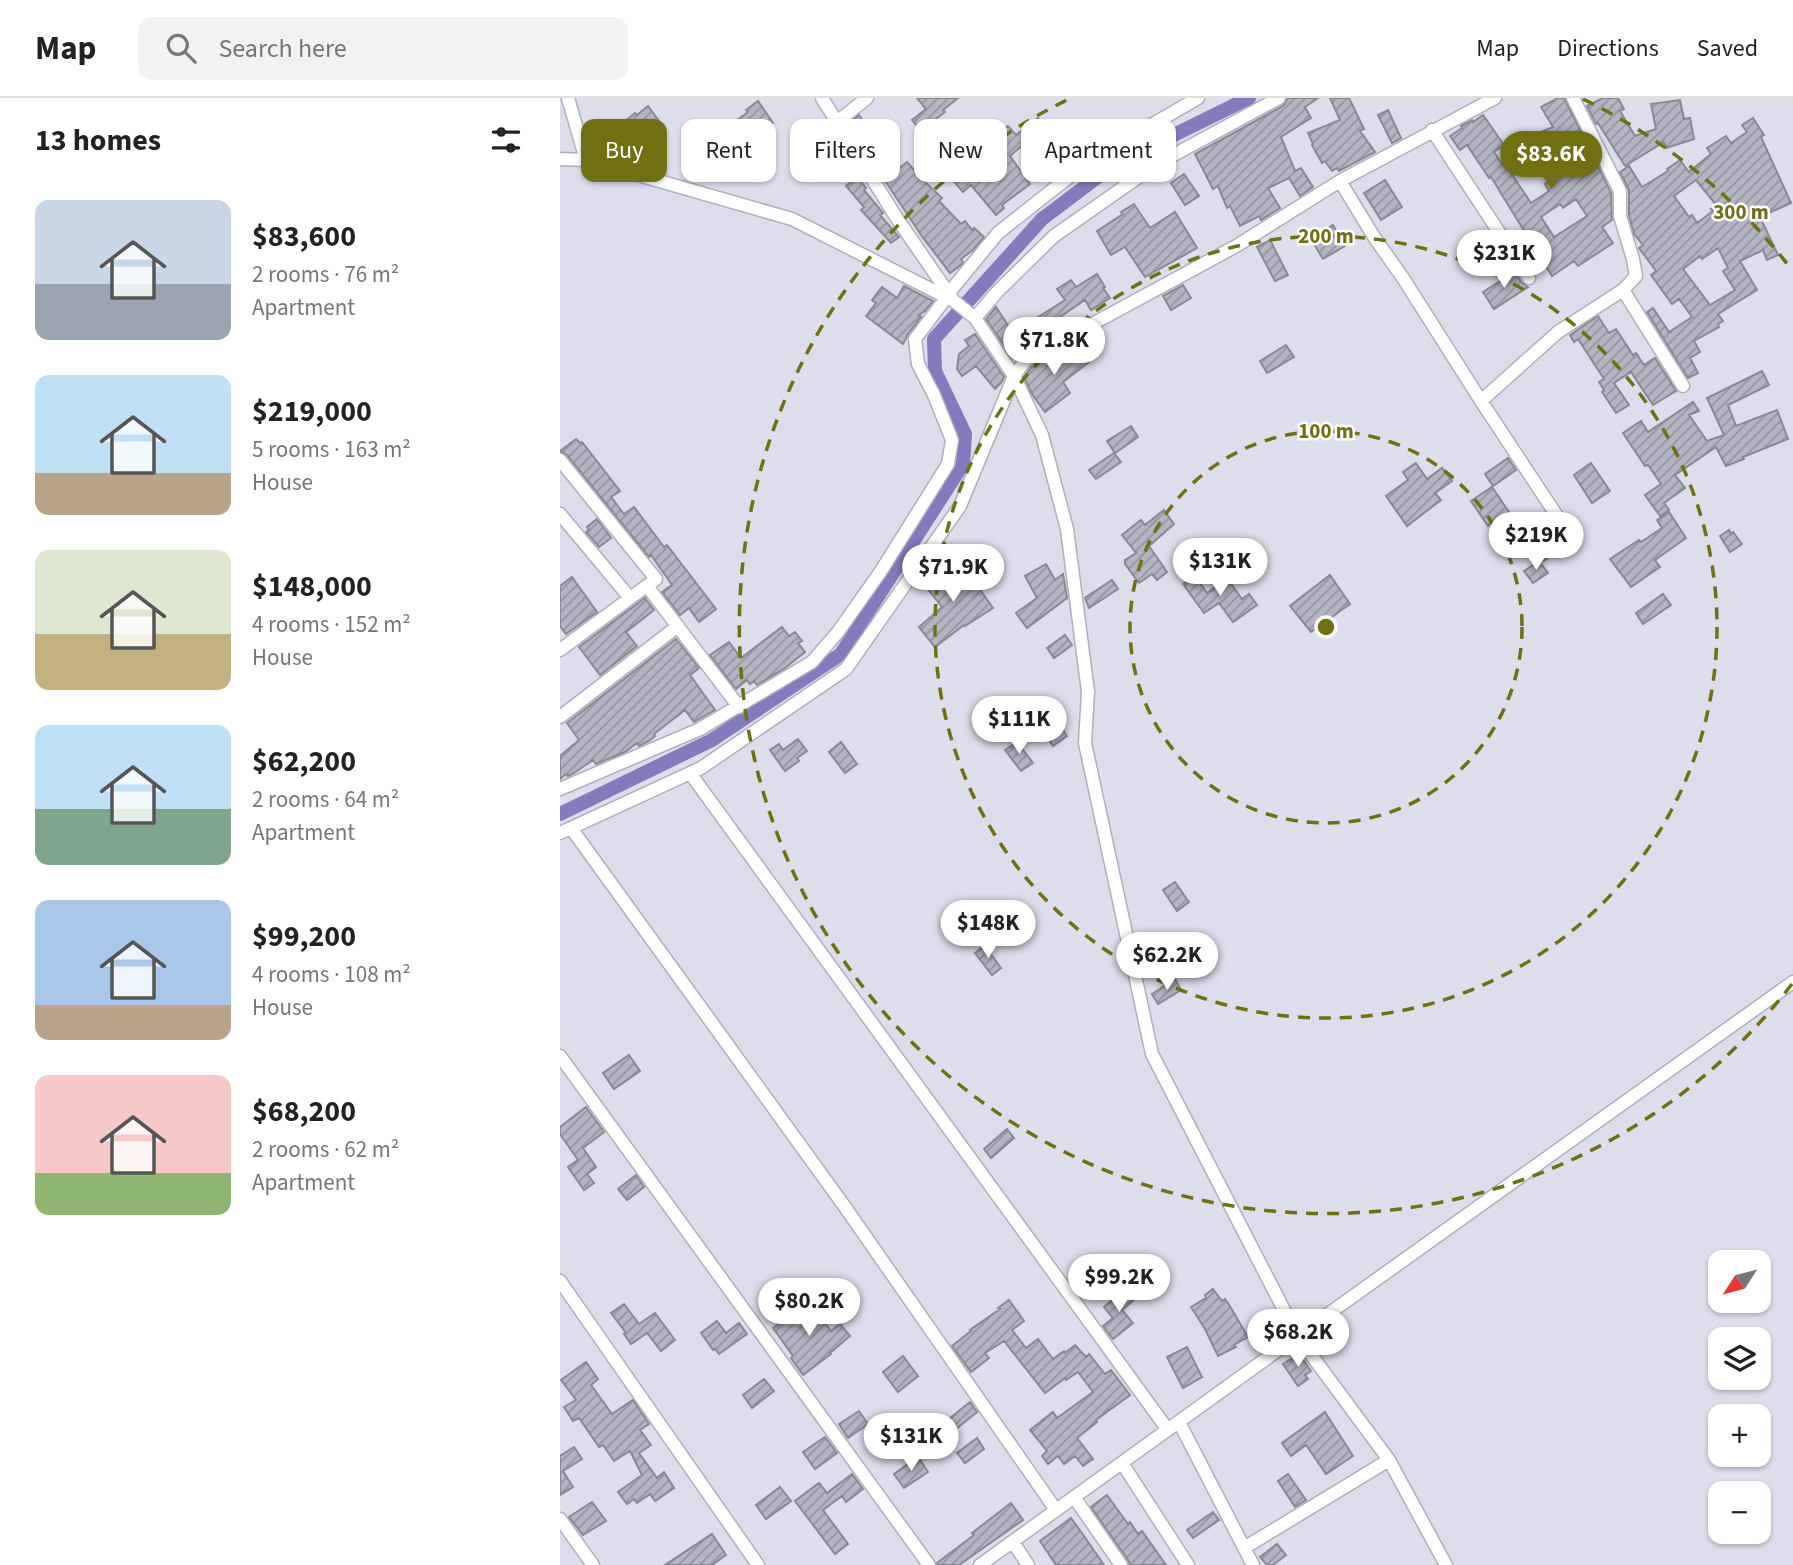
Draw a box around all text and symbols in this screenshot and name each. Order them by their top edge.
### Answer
search box [138,17,628,80]
text: Map [35,25,96,72]
icon: search [162,29,200,67]
text: Search here [218,30,347,67]
text: Map [1476,31,1519,66]
text: Directions [1557,31,1659,66]
text: Saved [1697,31,1758,66]
text: 13 homes [35,119,161,162]
chip: Buy [581,119,667,182]
chip: Rent [681,119,776,182]
chip: Filters [790,119,900,182]
chip: New [914,119,1007,182]
chip: Apartment [1021,119,1176,182]
icon: filters [487,121,525,159]
pin: $83.6K [1494,132,1608,191]
text: $83.6K [1516,137,1586,170]
text: 300 m [1713,197,1769,227]
text: $83,600 [252,215,356,258]
text: 200 m [1298,221,1354,251]
icon: home [91,228,175,312]
pin: $231K [1455,230,1553,290]
text: $231K [1473,236,1535,269]
text: 2 rooms · 76 m² [252,258,399,291]
text: Apartment [252,291,355,324]
pin: $71.8K [997,317,1111,377]
text: $71.8K [1019,323,1089,356]
text: $219,000 [252,390,372,433]
icon: home [91,403,175,487]
text: 100 m [1298,416,1354,446]
text: 5 rooms · 163 m² [252,433,411,466]
text: House [252,466,313,499]
pin: $219K [1487,512,1585,572]
text: $219K [1505,518,1567,551]
pin: $131K [1171,538,1269,598]
text: $131K [1189,544,1251,577]
pin: $71.9K [896,545,1010,604]
text: $71.9K [918,550,988,583]
text: $148,000 [252,565,372,608]
icon: home [91,578,175,662]
text: 4 rooms · 152 m² [252,608,411,641]
centre of rings [1314,615,1338,639]
text: House [252,641,313,674]
pin: $111K [970,696,1068,756]
text: $111K [988,702,1050,735]
text: $62,200 [252,740,356,783]
icon: home [91,753,175,837]
text: 2 rooms · 64 m² [252,783,399,816]
text: Apartment [252,816,355,849]
pin: $148K [939,900,1037,960]
text: $148K [957,906,1019,939]
text: $99,200 [252,915,356,958]
icon: home [91,928,175,1012]
pin: $62.2K [1110,932,1224,992]
text: $62.2K [1132,938,1202,971]
text: 4 rooms · 108 m² [252,958,411,991]
text: House [252,991,313,1024]
text: $68,200 [252,1090,356,1133]
icon: home [91,1103,175,1187]
text: 2 rooms · 62 m² [252,1133,399,1166]
text: Apartment [252,1166,355,1199]
north arrow [1708,1250,1771,1312]
map controls [1708,1250,1771,1544]
pin: $99.2K [1062,1254,1176,1314]
text: $99.2K [1084,1260,1154,1293]
pin: $80.2K [752,1278,866,1338]
text: $80.2K [774,1284,844,1317]
pin: $68.2K [1241,1310,1355,1369]
text: $68.2K [1263,1315,1333,1348]
button: layers [1708,1327,1771,1390]
button: + [1708,1404,1771,1467]
pin: $131K [862,1414,960,1473]
text: $131K [880,1419,942,1452]
button: − [1708,1481,1771,1544]

